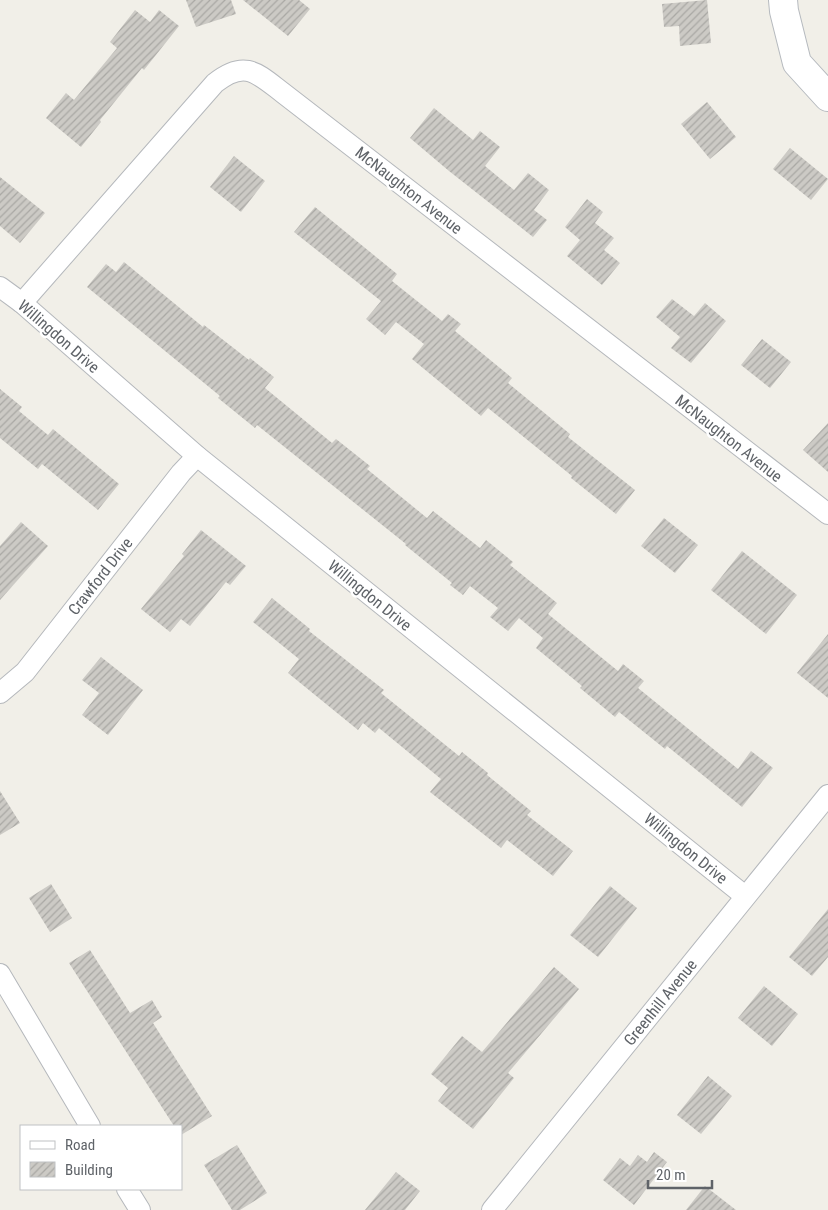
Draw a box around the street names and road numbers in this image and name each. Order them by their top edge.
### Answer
street label: McNaughton Avenue [351,143,466,238]
street label: Willingdon Drive [14,296,103,377]
street label: McNaughton Avenue [671,391,786,486]
street label: Crawford Drive [64,534,137,619]
street label: Willingdon Drive [324,556,415,635]
street label: Willingdon Drive [640,809,731,888]
street label: Greenhill Avenue [620,955,701,1049]

